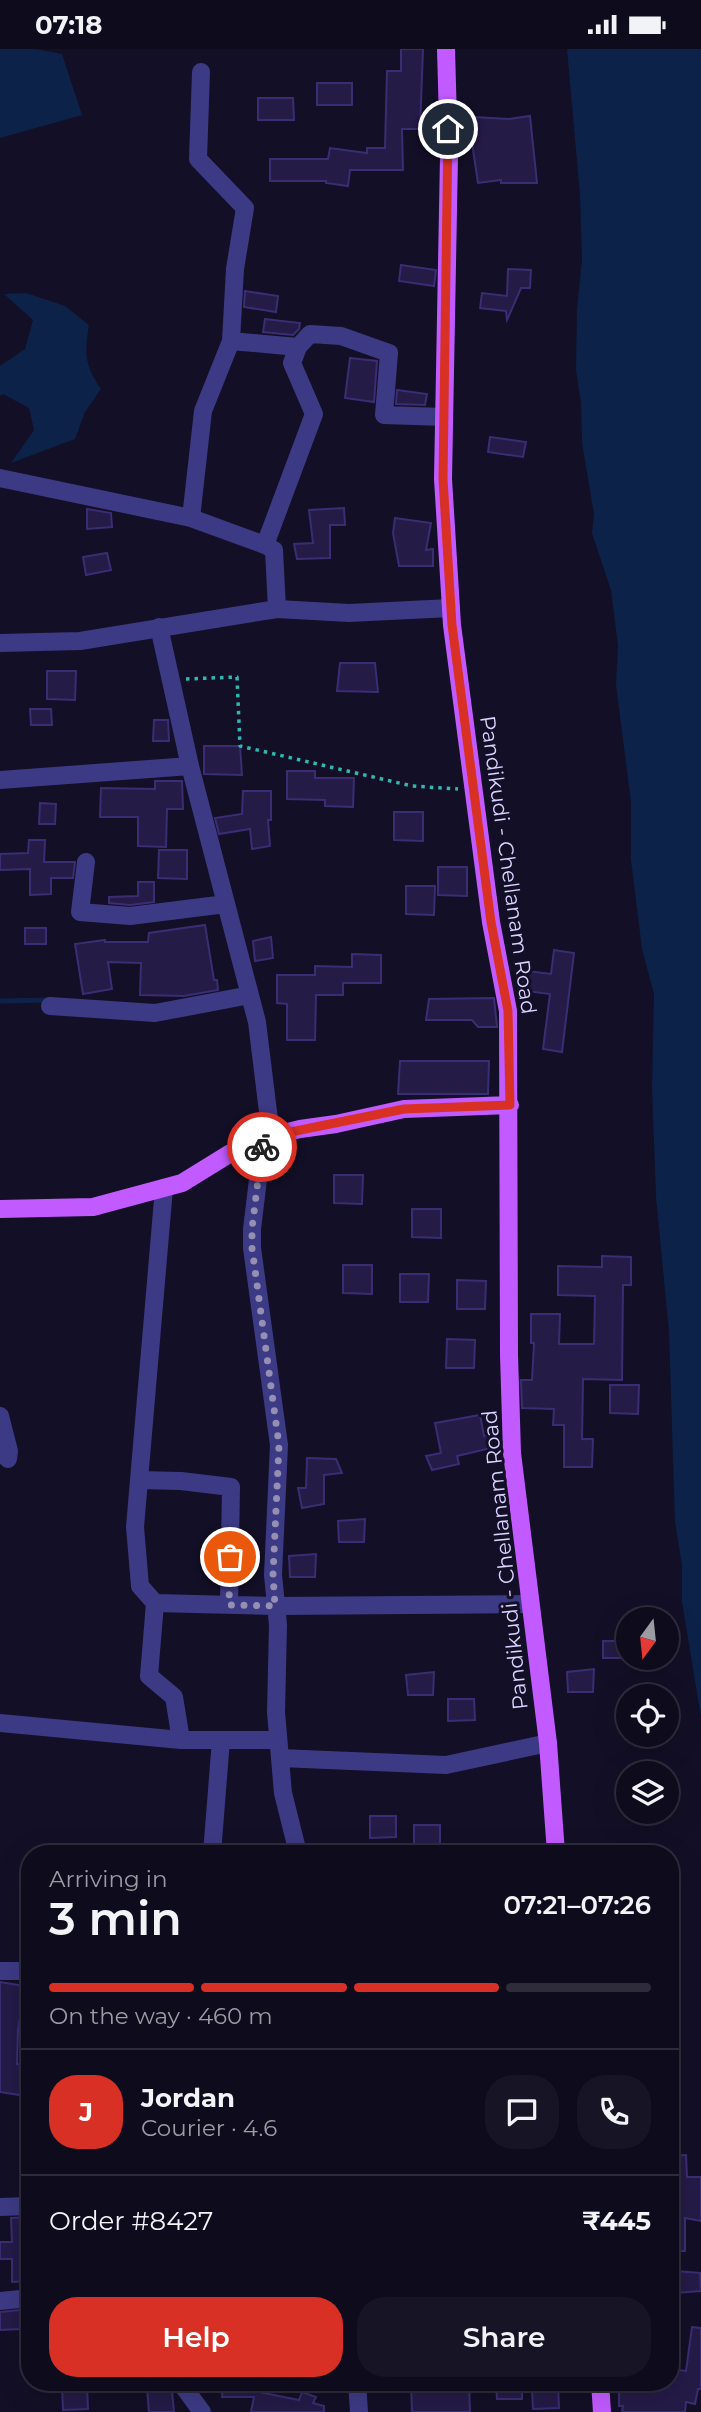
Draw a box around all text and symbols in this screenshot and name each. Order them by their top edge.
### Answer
text: 07:18 [35,9,102,41]
pin [418,99,478,159]
icon: home [429,110,467,148]
street label: Pandikudi - Chellanam Road [475,714,542,1016]
courier [227,1112,297,1182]
icon: bike [243,1128,281,1166]
street label: Pandikudi - Chellanam Road [476,1409,533,1711]
pin [200,1527,260,1587]
icon: bag [211,1538,249,1576]
north arrow [616,1607,679,1669]
map controls [616,1607,679,1824]
button: locate [616,1684,679,1747]
button: layers [616,1761,679,1824]
text: Arriving in [49,1865,168,1893]
text: 07:21–07:26 [503,1889,651,1921]
text: 3 min [49,1890,182,1947]
text: On the way · 460 m [49,2002,273,2030]
button: chat [485,2075,559,2149]
button: phone [577,2075,651,2149]
text: Jordan [141,2082,235,2114]
text: J [79,2096,93,2128]
text: Courier · 4.6 [141,2114,277,2142]
text: Order #8427 [49,2205,213,2237]
text: ₹445 [582,2205,651,2237]
button: Help [49,2297,343,2377]
button: Share [357,2297,651,2377]

